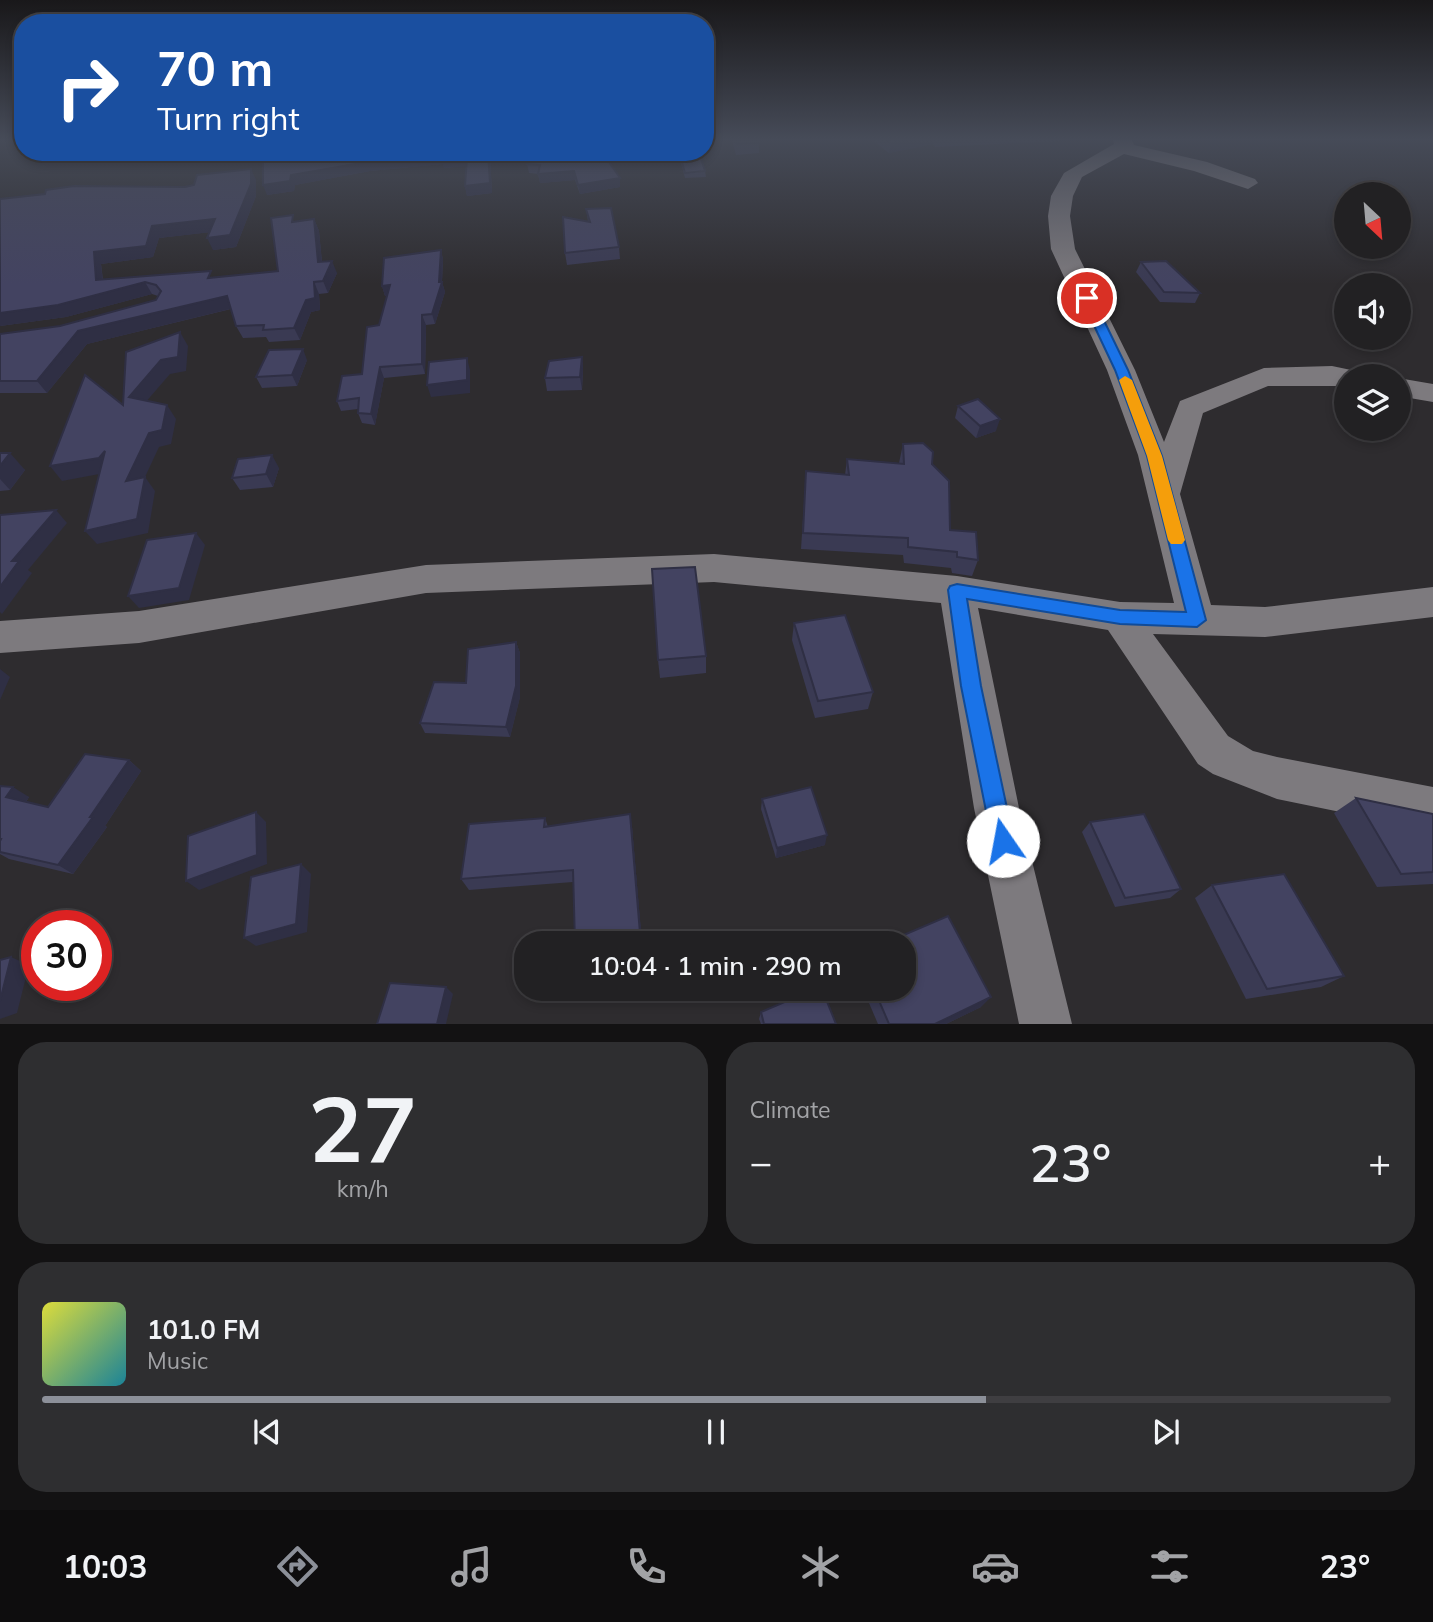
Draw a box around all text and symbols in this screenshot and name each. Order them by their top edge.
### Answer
text: 70 m [157,37,273,98]
icon: right [42,42,133,133]
text: Turn right [157,98,300,138]
north arrow [1334,182,1410,259]
map controls [1334,182,1411,441]
pin [1057,268,1117,328]
button: sound [1334,273,1411,350]
icon: arrive [1068,279,1106,317]
button: layers [1334,364,1411,441]
position arrow [966,804,1040,878]
speed limit sign: 30 [21,910,112,1001]
text: 10:04 · 1 min · 290 m [588,949,842,982]
text: 27 [308,1071,417,1185]
text: Climate [750,1095,831,1124]
text: 23° [1029,1130,1111,1195]
text: − [750,1138,772,1186]
text: + [1368,1138,1391,1186]
text: km/h [337,1174,389,1203]
text: 101.0 FM [147,1313,260,1346]
text: Music [147,1346,208,1375]
icon: previous [248,1413,286,1451]
icon: pause [697,1413,735,1451]
icon: next [1147,1413,1185,1451]
icon: directions [273,1542,322,1591]
icon: music [447,1542,496,1591]
icon: phone [622,1542,671,1591]
icon: climate [796,1542,845,1591]
icon: car [971,1542,1020,1591]
icon: filters [1145,1542,1194,1591]
text: 10:03 [63,1546,147,1586]
text: 23° [1320,1546,1370,1586]

